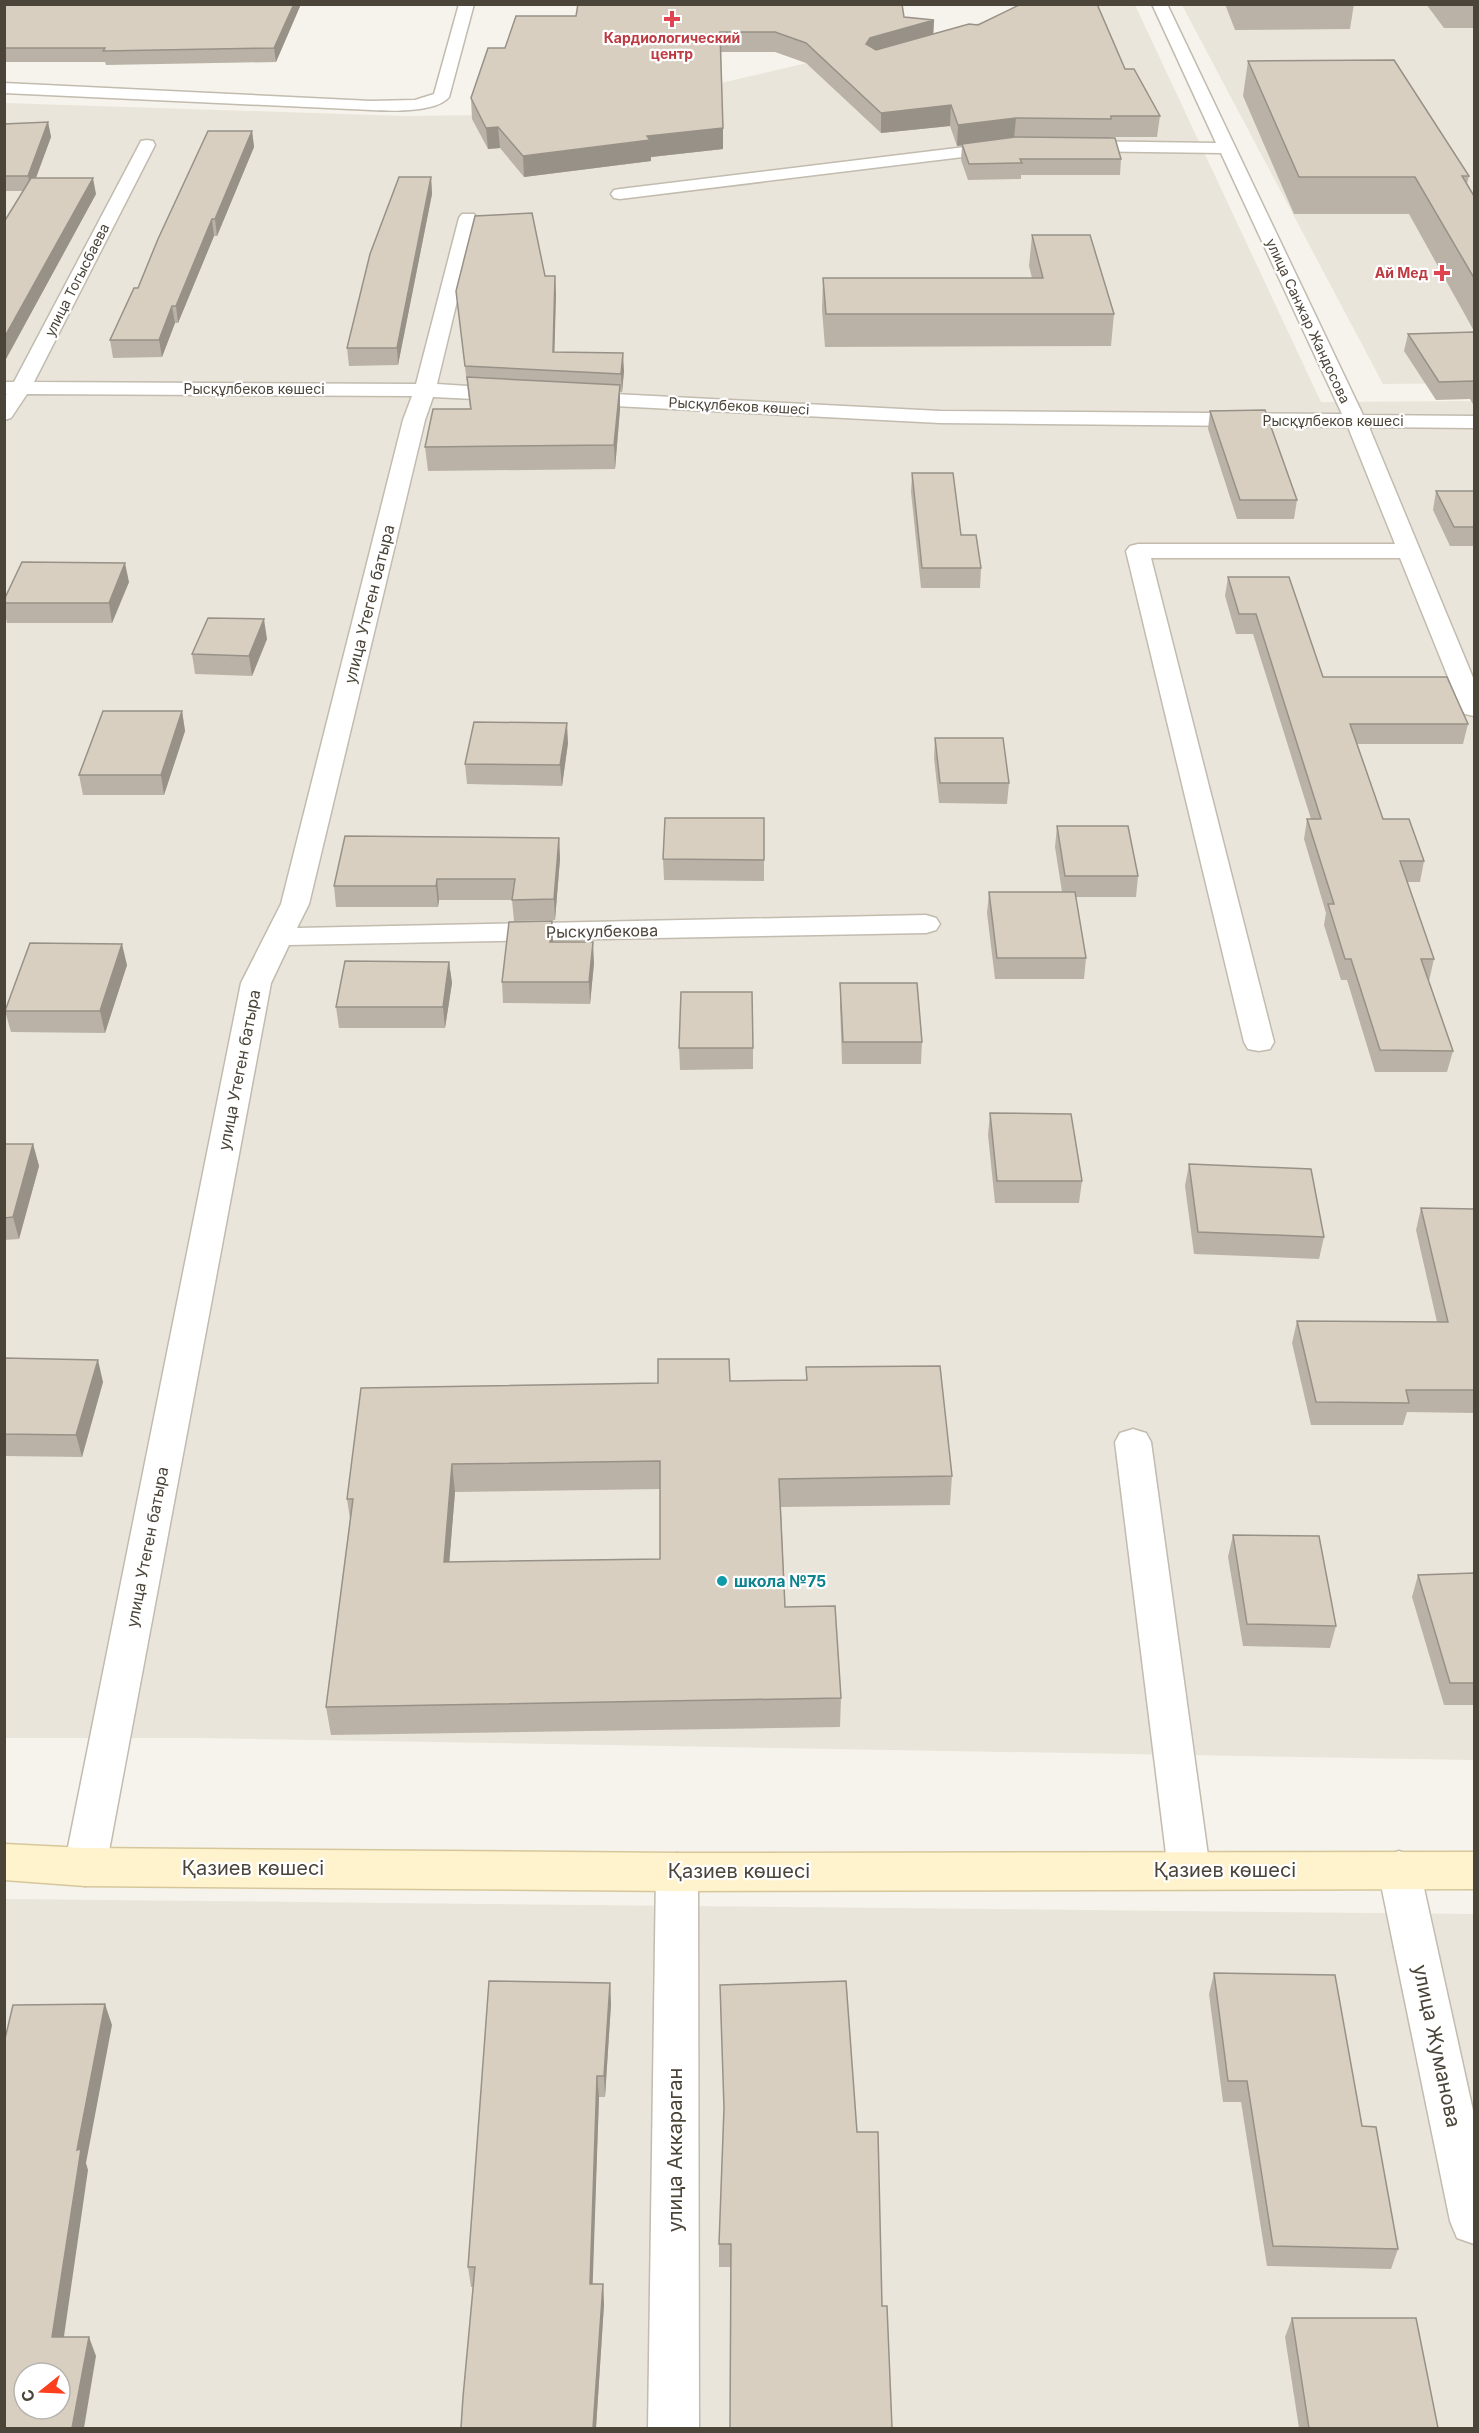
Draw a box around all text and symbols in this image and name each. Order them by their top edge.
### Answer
marker: Кардиологический центр [663,10,681,28]
place label: Кардиологический центр [604,29,740,62]
street label: улица Тогысбаева [41,220,112,339]
street label: улица Санжар Жандосова [1263,236,1354,406]
place label: Ай Мед [1375,264,1428,281]
marker: Ай Мед [1433,264,1451,282]
street label: Рысқұлбеков көшесі [183,380,325,397]
street label: Рысқұлбеков көшесі [668,393,810,418]
street label: Рысқұлбеков көшесі [1262,412,1404,429]
street label: улица Утеген батыра [340,522,398,686]
street label: Рыскулбекова [546,920,658,942]
street label: улица Утеген батыра [214,988,264,1152]
street label: улица Утеген батыра [122,1465,172,1629]
place label: школа №75 [734,1571,826,1591]
marker: школа №75 [715,1574,729,1588]
street label: Қазиев көшесі [182,1856,324,1880]
street label: Қазиев көшесі [1154,1858,1296,1882]
street label: Қазиев көшесі [668,1859,810,1883]
street label: улица Жуманова [1408,1962,1466,2130]
street label: улица Аккараган [663,2068,687,2232]
north arrow [12,2361,72,2421]
text: С [16,2387,39,2404]

